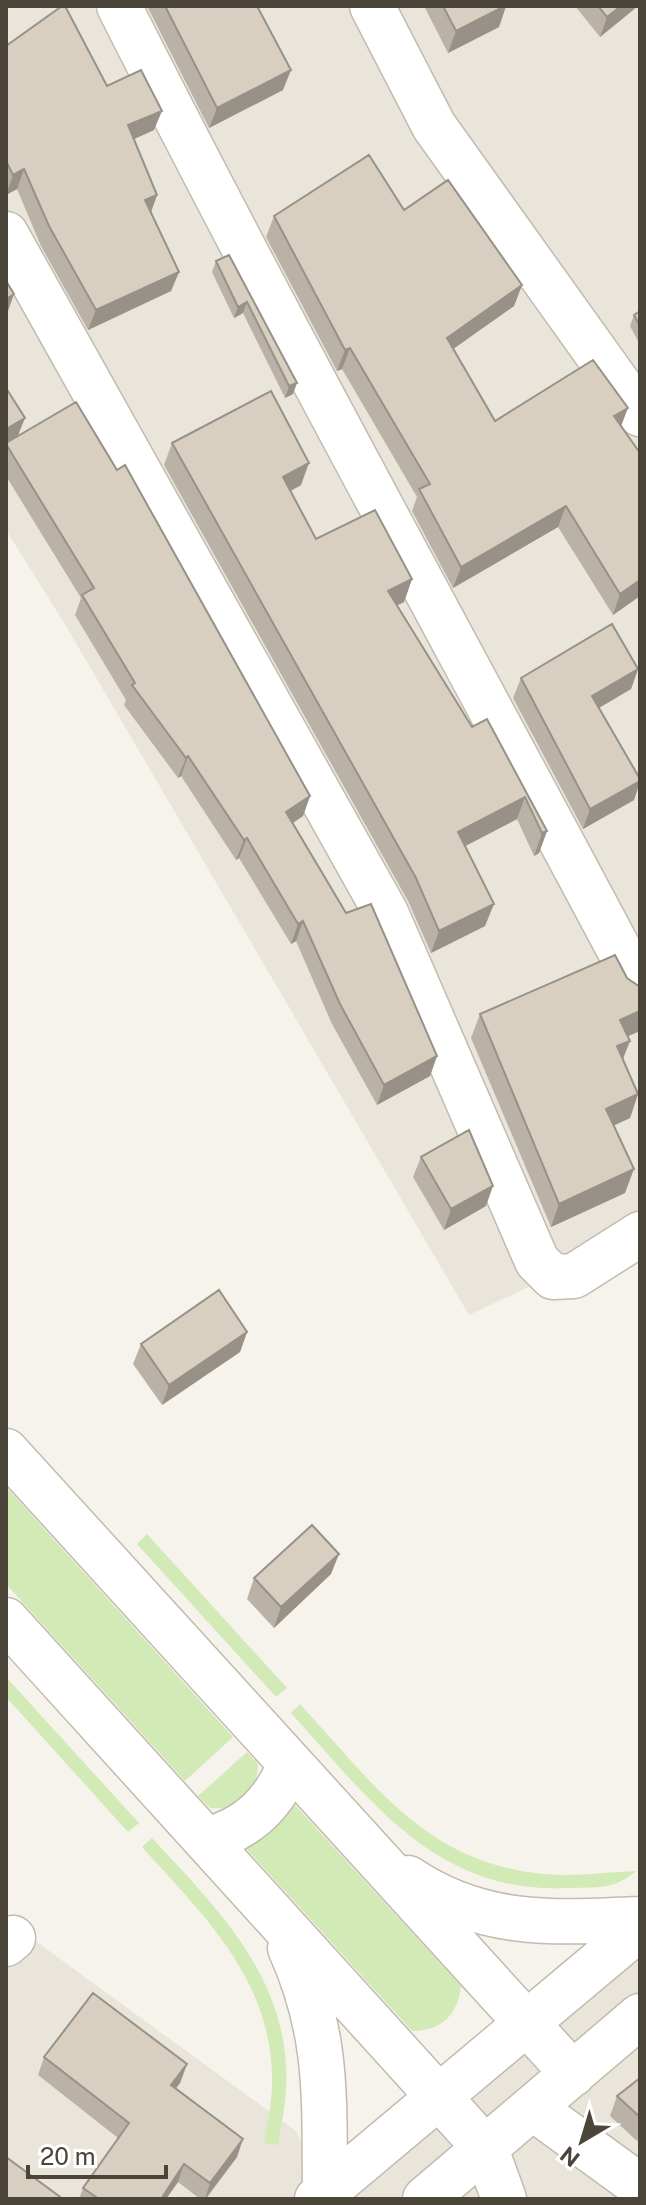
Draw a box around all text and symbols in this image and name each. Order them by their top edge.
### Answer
north arrow [542,2101,622,2181]
scale bar [28,2129,166,2179]
text: N [555,2141,584,2172]
text: 20 m [40,2142,96,2170]

